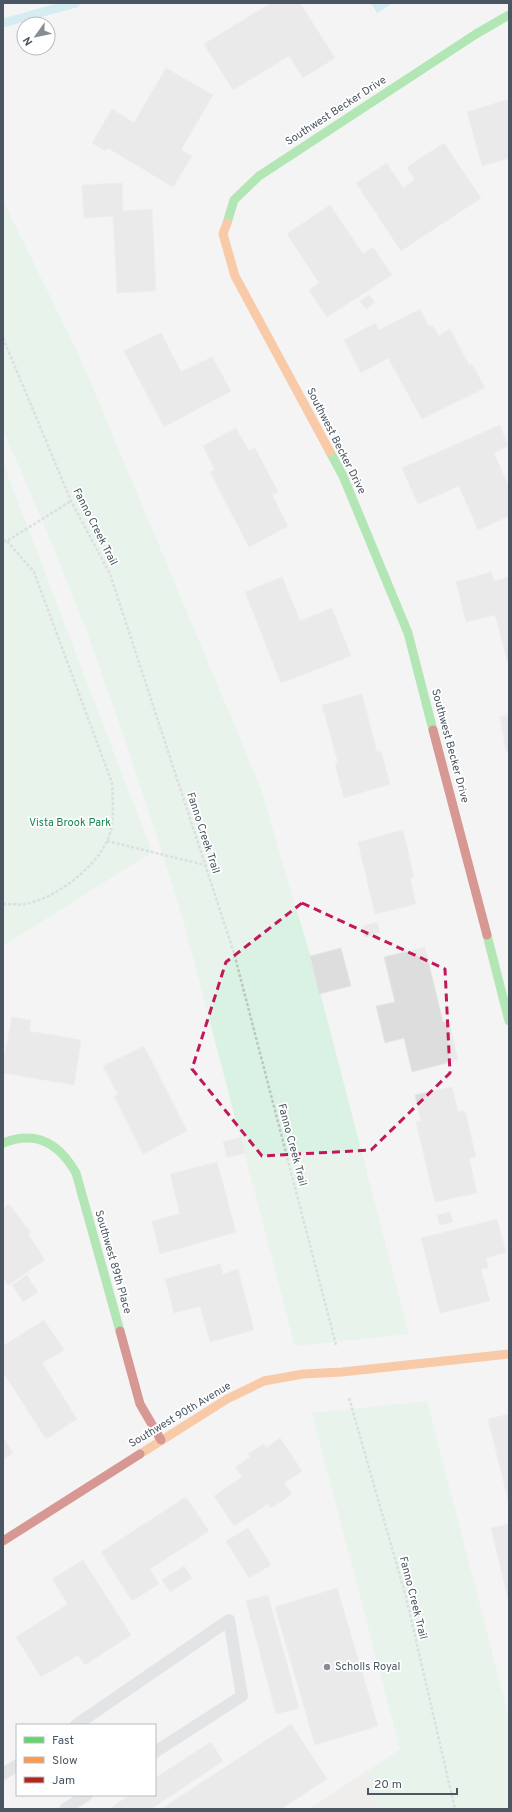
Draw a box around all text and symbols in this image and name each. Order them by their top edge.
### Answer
north arrow [16,16,56,56]
text: N [20,34,36,48]
street label: Southwest Becker Drive [283,73,389,149]
street label: Southwest Becker Drive [303,385,369,497]
street label: Fanno Creek Trail [70,486,120,568]
street label: Southwest Becker Drive [428,687,472,805]
street label: Fanno Creek Trail [183,791,223,875]
park label: Vista Brook Park [29,816,111,830]
street label: Fanno Creek Trail [274,1102,310,1188]
street label: Southwest 89th Place [92,1209,135,1316]
street label: Southwest 90th Avenue [126,1379,234,1451]
street label: Fanno Creek Trail [396,1555,430,1641]
place label: Scholls Royal [335,1660,400,1674]
marker: Scholls Royal [322,1662,332,1672]
legend [16,1724,156,1796]
text: Fast [52,1733,74,1749]
text: Slow [52,1753,78,1769]
scale bar [368,1770,457,1796]
text: Jam [52,1773,75,1789]
text: 20 m [374,1777,402,1793]

